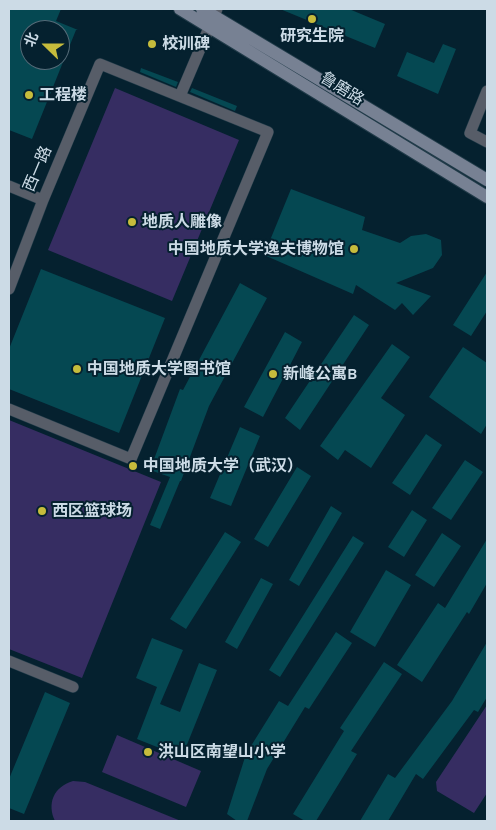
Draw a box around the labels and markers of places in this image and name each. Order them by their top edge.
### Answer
marker: 研究生院 [306,13,318,25]
place label: 研究生院 [280,26,344,46]
place label: 校训碑 [162,34,210,54]
marker: 校训碑 [146,38,158,50]
place label: 工程楼 [39,85,87,105]
marker: 工程楼 [23,89,35,101]
place label: 地质人雕像 [142,212,222,232]
marker: 地质人雕像 [126,216,138,228]
place label: 中国地质大学逸夫博物馆 [168,239,344,259]
marker: 中国地质大学逸夫博物馆 [348,243,360,255]
place label: 中国地质大学图书馆 [87,359,231,379]
marker: 中国地质大学图书馆 [71,363,83,375]
place label: 新峰公寓B [283,364,357,384]
marker: 新峰公寓B [267,368,279,380]
place label: 中国地质大学（武汉） [143,456,303,476]
marker: 中国地质大学（武汉） [127,460,139,472]
place label: 西区篮球场 [52,501,132,521]
marker: 西区篮球场 [36,505,48,517]
place label: 洪山区南望山小学 [158,742,286,762]
marker: 洪山区南望山小学 [142,746,154,758]

